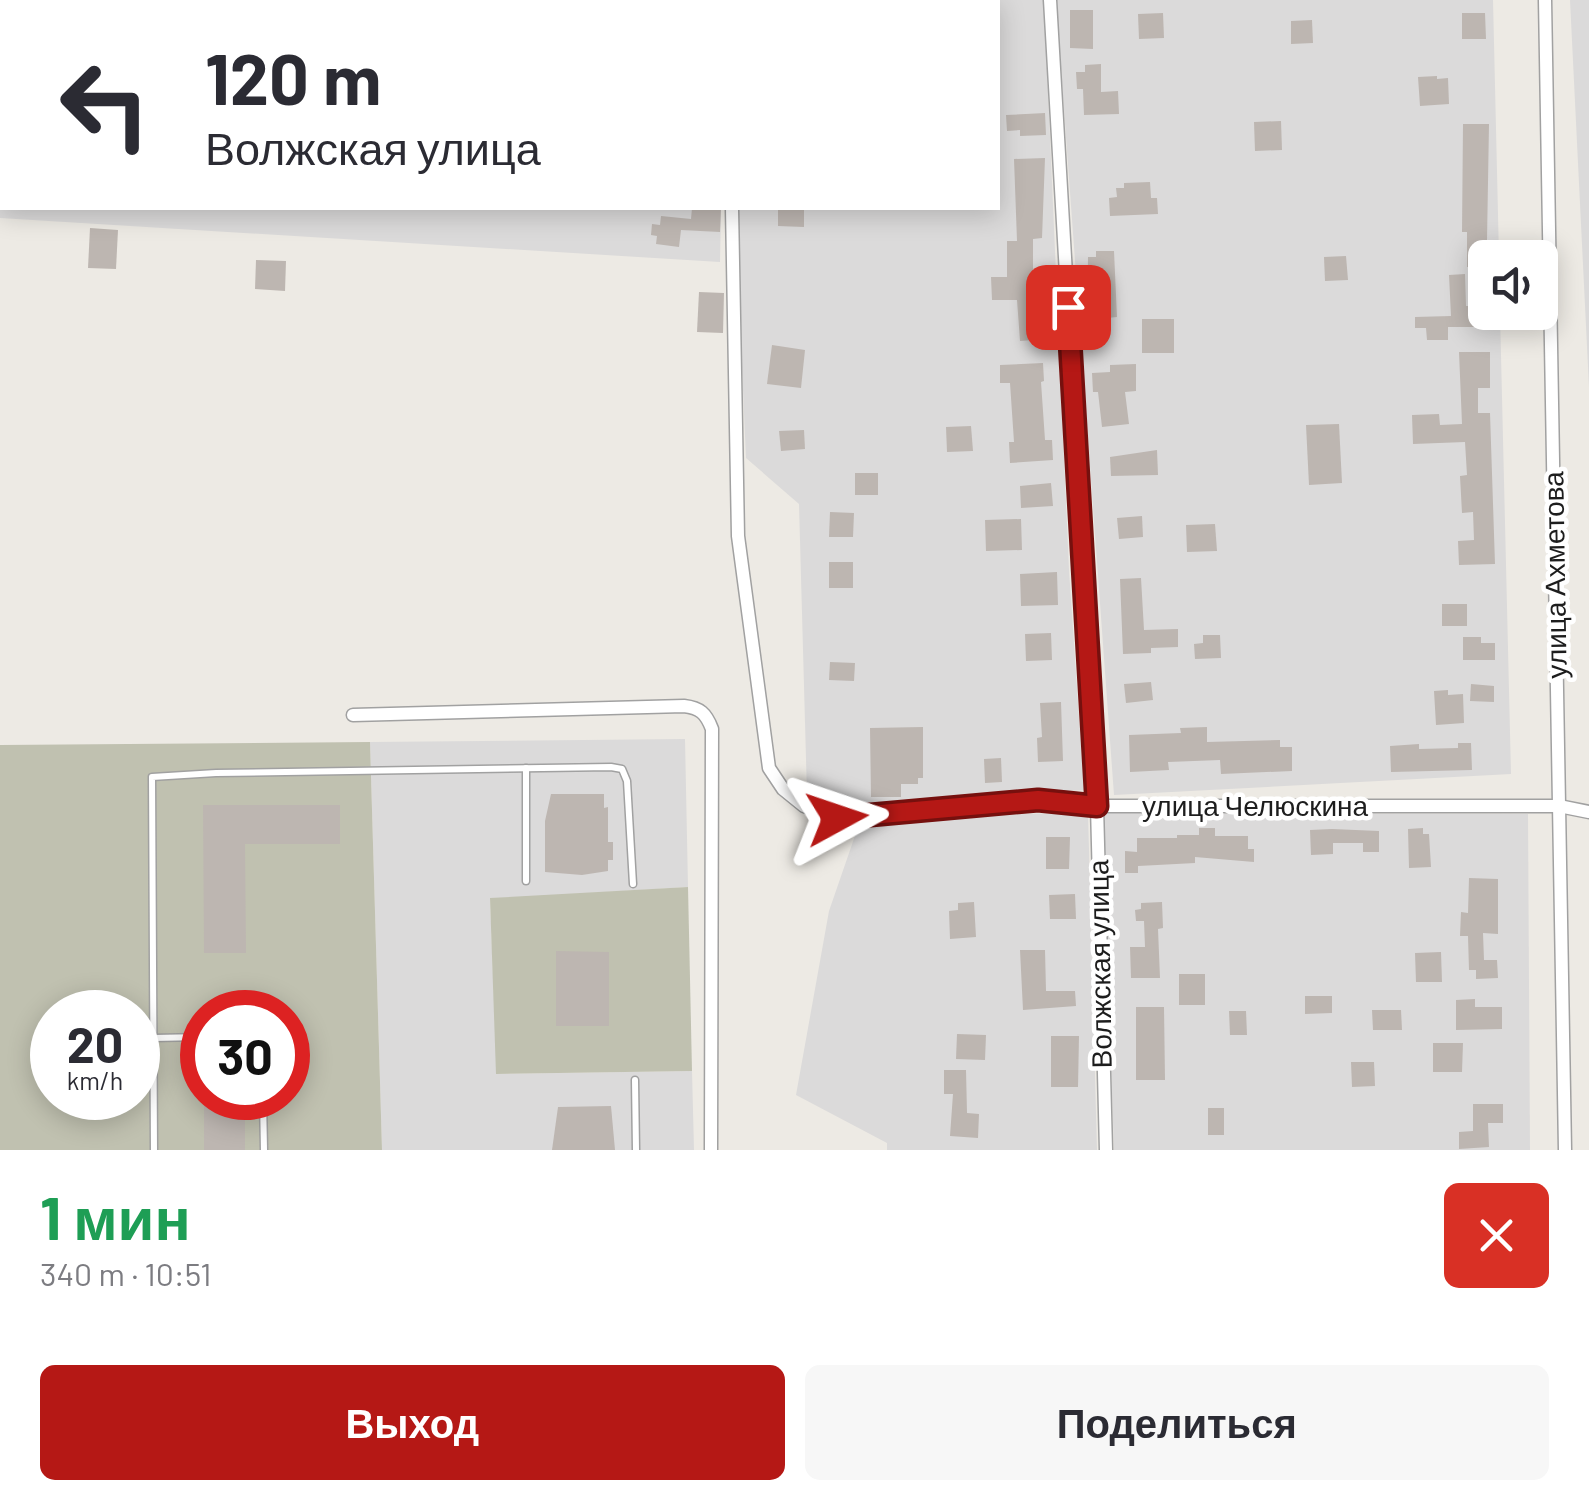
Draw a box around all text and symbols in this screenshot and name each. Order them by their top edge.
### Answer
text: 120 m [205,35,381,119]
icon: left [40,40,170,170]
text: Волжская улица [205,120,541,174]
map controls [1468,240,1558,330]
button: sound [1468,240,1558,330]
pin [1026,265,1111,350]
icon: arrive [1041,280,1096,335]
street label: улица Ахметова [1535,471,1573,679]
position arrow [785,766,889,870]
street label: улица Челюскина [1142,788,1368,822]
street label: Волжская улица [1080,859,1118,1069]
speed limit sign: 30 [180,990,310,1120]
text: 20 [67,1013,123,1073]
text: km/h [67,1065,123,1095]
text: 1 мин [40,1180,191,1252]
button: close [1444,1183,1549,1288]
text: 340 m · 10:51 [40,1254,211,1292]
button: Выход [40,1365,785,1480]
button: Поделиться [805,1365,1549,1480]

